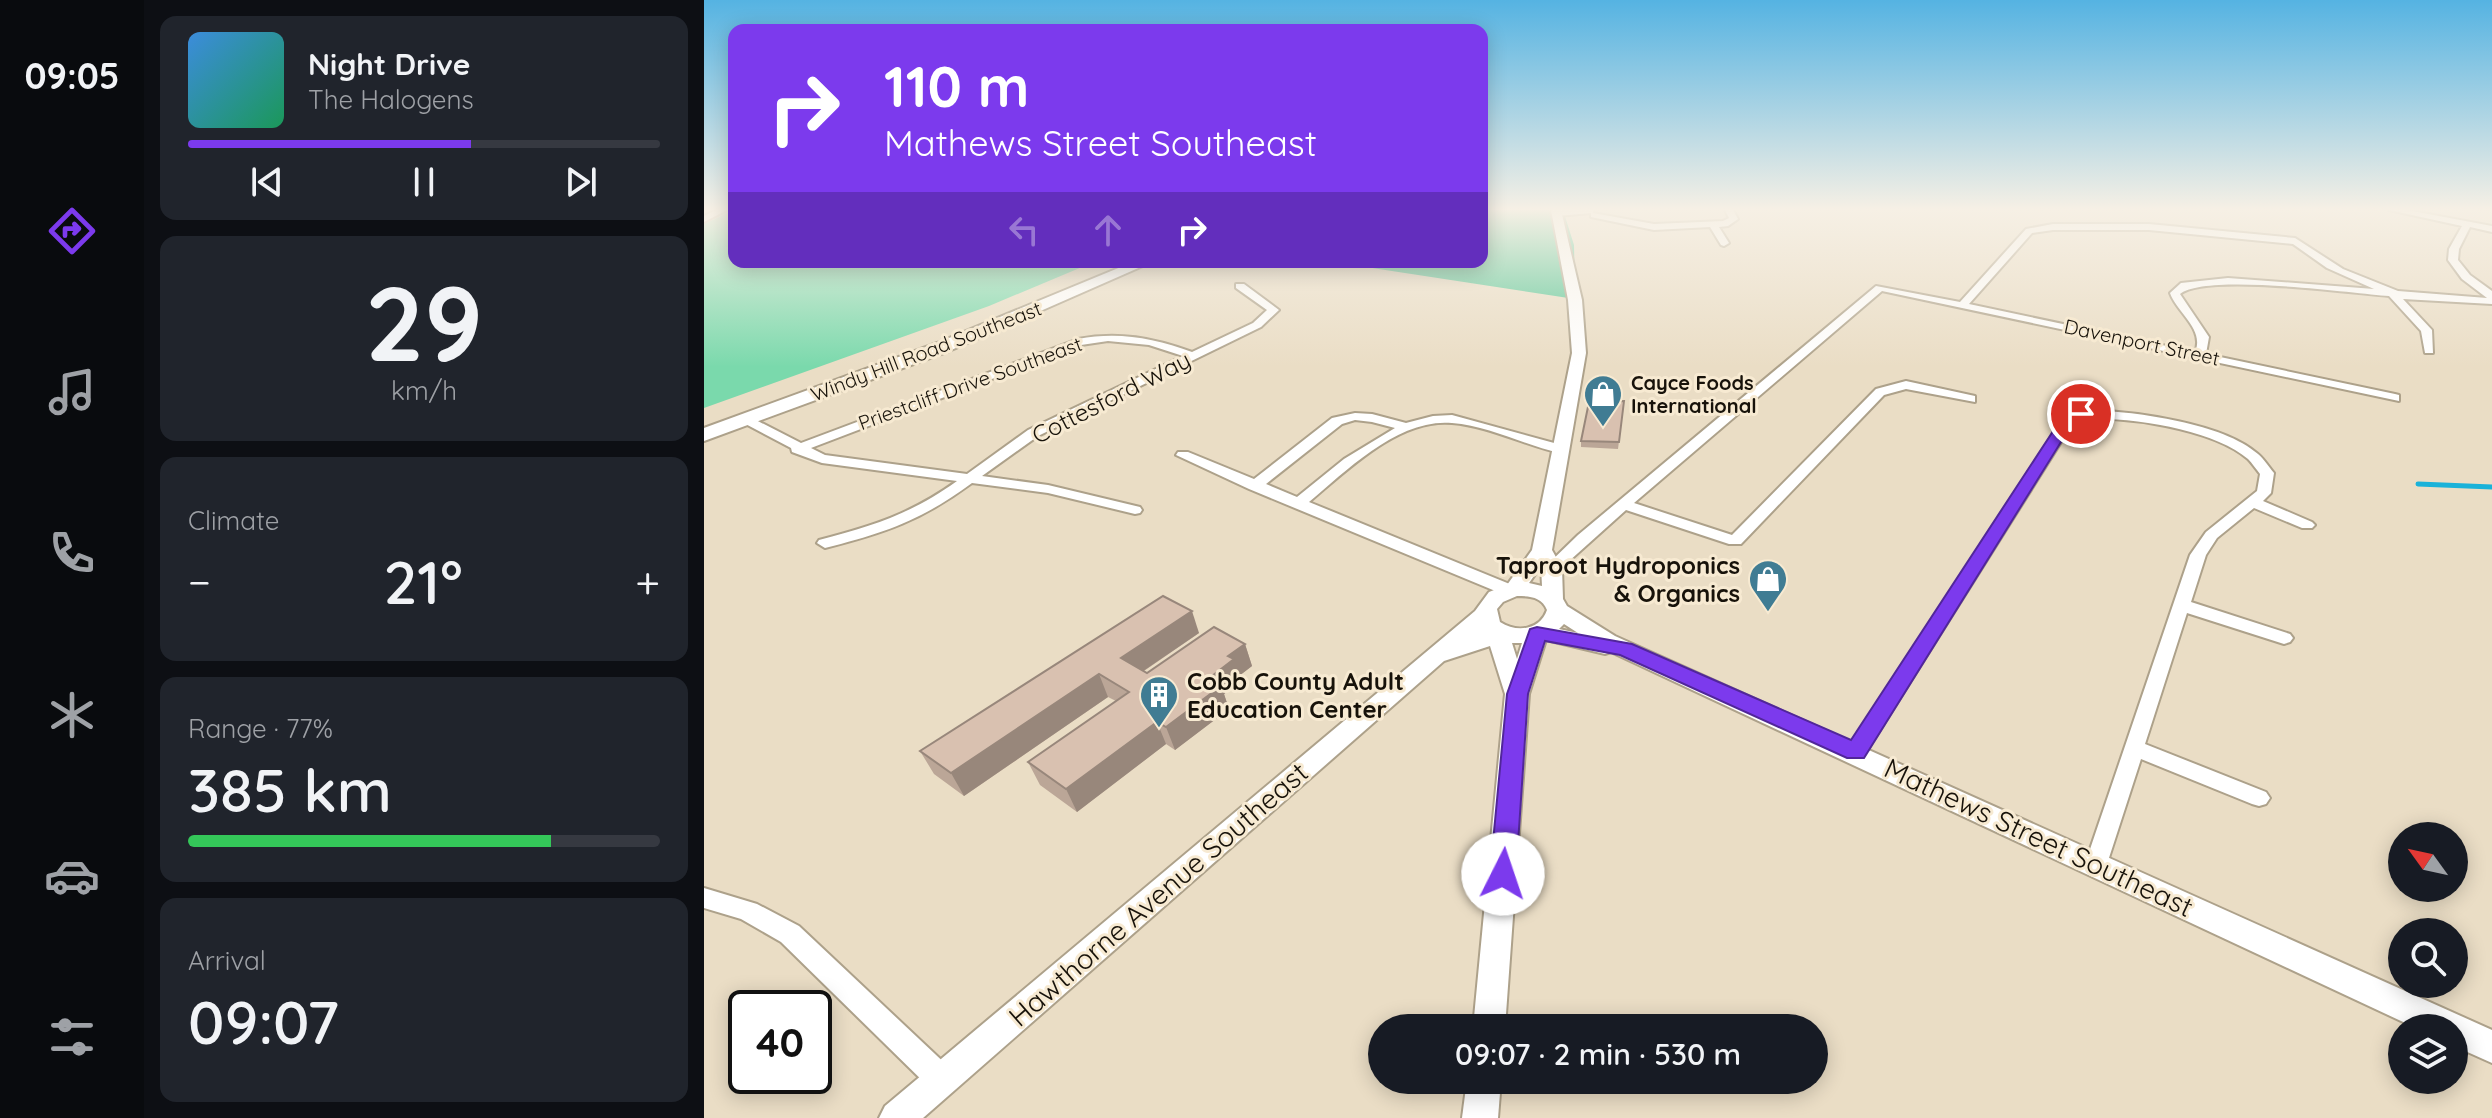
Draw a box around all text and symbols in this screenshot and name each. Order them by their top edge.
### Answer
text: Night Drive [308,45,470,83]
text: 110 m [884,51,1029,121]
text: 09:05 [24,53,120,98]
icon: right [752,56,856,160]
text: The Halogens [308,83,474,116]
text: Mathews Street Southeast [884,120,1317,165]
icon: previous [245,160,289,204]
icon: pause [402,160,446,204]
icon: next [559,160,603,204]
icon: directions [44,203,100,259]
icon: left [1002,208,1046,252]
icon: ahead [1086,208,1130,252]
icon: right [1170,208,1214,252]
text: 29 [365,257,483,387]
street label: Windy Hill Road Southeast [807,295,1045,407]
street label: Davenport Street [2062,313,2222,371]
street label: Priestcliff Drive Southeast [855,331,1086,435]
street label: Cottesford Way [1027,344,1195,450]
icon: music [44,364,100,420]
place label: Cayce Foods International [1631,370,1757,418]
shop icon: Cayce Foods International [1582,373,1624,428]
text: km/h [391,374,457,407]
pin [2047,380,2115,448]
icon: arrive [2059,392,2103,436]
text: Climate [188,504,279,537]
icon: phone [44,525,100,581]
text: 21° [383,544,463,619]
place label: Taproot Hydroponics & Organics [1496,550,1740,608]
text: − [188,554,211,609]
text: + [635,554,660,609]
shop icon: Taproot Hydroponics & Organics [1747,558,1789,613]
place label: Cobb County Adult Education Center [1187,666,1404,724]
building icon: Cobb County Adult Education Center [1138,674,1180,729]
icon: climate [44,687,100,743]
text: Range · 77% [188,712,333,745]
street label: Mathews Street Southeast [1879,750,2199,924]
text: 385 km [188,752,392,827]
street label: Hawthorne Avenue Southeast [1001,754,1315,1034]
north arrow [2388,822,2468,902]
map controls [2388,822,2468,1094]
position arrow [1461,832,1545,916]
icon: car [44,848,100,904]
button: search [2388,918,2468,998]
text: Arrival [188,944,266,977]
text: 09:07 [188,984,339,1059]
speed limit sign: 40 [728,990,832,1094]
icon: filters [44,1009,100,1065]
button: layers [2388,1014,2468,1094]
text: 09:07 · 2 min · 530 m [1455,1035,1741,1073]

